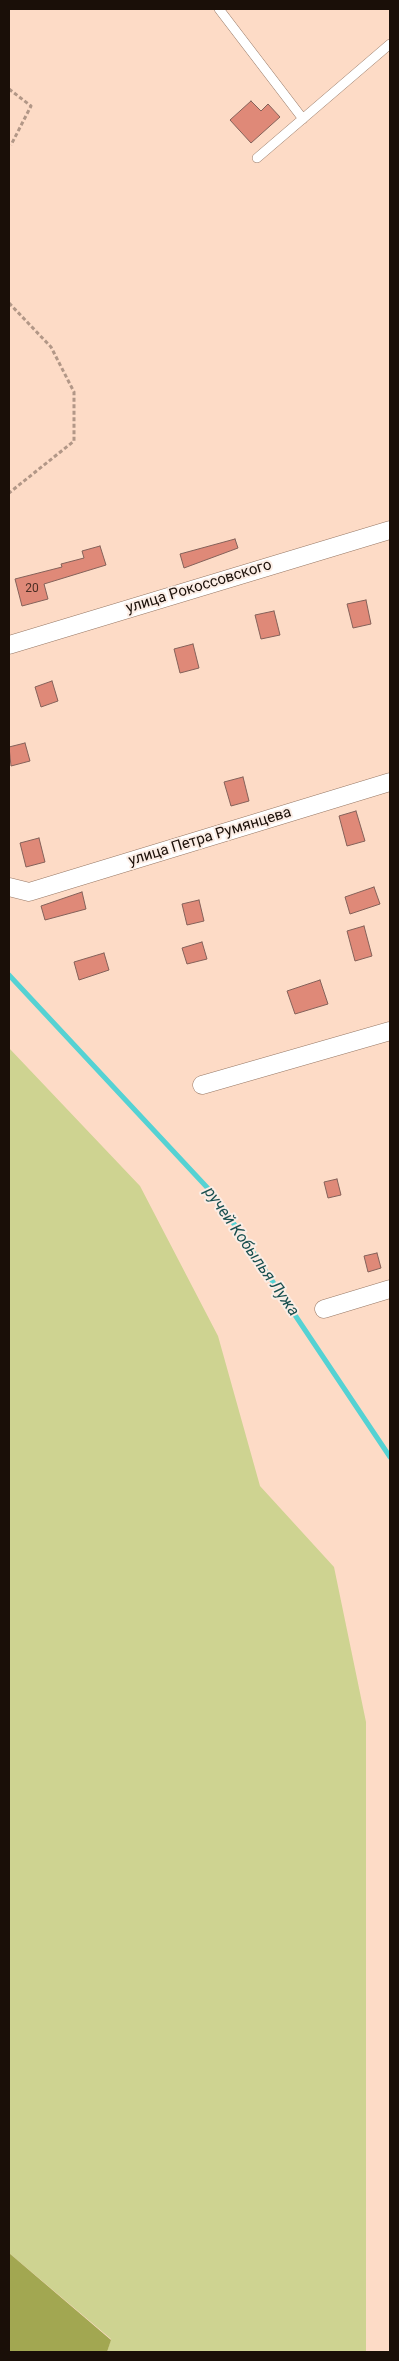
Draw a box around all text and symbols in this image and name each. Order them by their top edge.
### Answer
street label: улица Рокоссовского [124,556,274,618]
house number: 20 [25,582,39,596]
street label: улица Петра Румянцева [126,804,294,870]
water label: ручей Кобылья Лужа [199,1184,303,1320]

